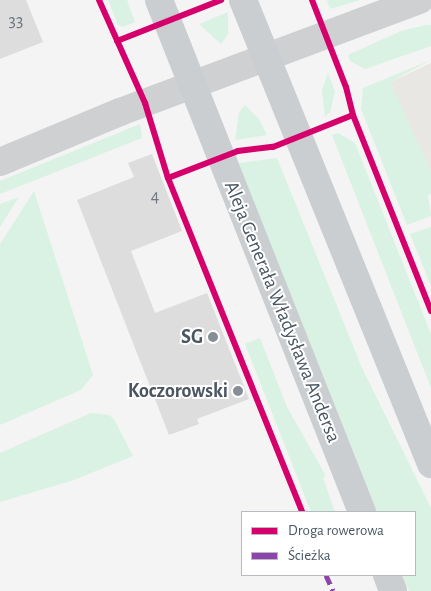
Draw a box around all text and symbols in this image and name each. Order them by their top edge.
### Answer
house number: 33 [9,10,23,32]
street label: Aleja Generała Władysława Andersa [218,178,346,446]
house number: 4 [151,186,159,208]
place label: SG [181,325,203,349]
marker: SG [207,331,219,343]
place label: Koczorowski [128,379,228,403]
marker: Koczorowski [232,385,244,397]
legend [241,511,416,576]
text: Droga rowerowa [288,523,384,538]
text: Ścieżka [288,548,331,563]

